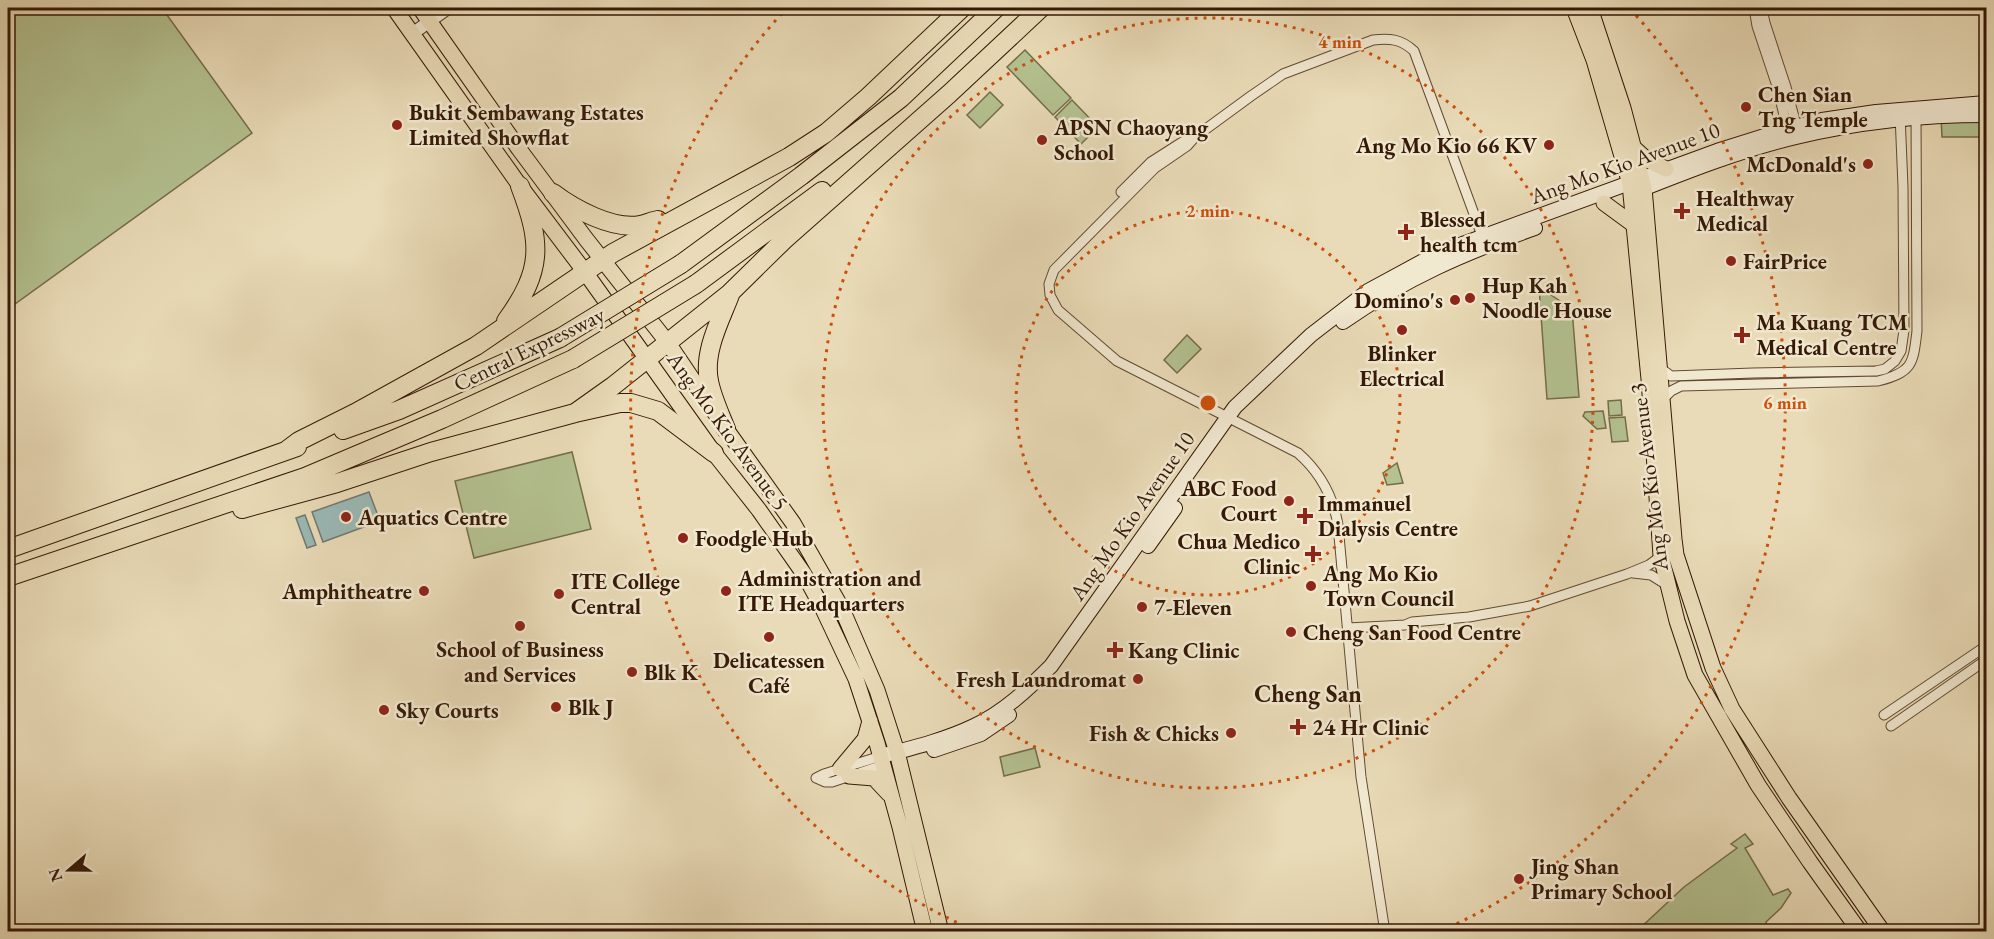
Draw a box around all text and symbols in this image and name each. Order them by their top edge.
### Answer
text: 4 min [1318,30,1362,53]
place label: Chen Sian Tng Temple [1758,80,1868,134]
place label: Bukit Sembawang Estates Limited Showflat [409,98,644,152]
marker: Chen Sian Tng Temple [1739,100,1753,114]
place label: APSN Chaoyang School [1053,113,1209,167]
street label: Ang Mo Kio Avenue 10 [1525,115,1724,211]
marker: Bukit Sembawang Estates Limited Showflat [390,118,404,132]
place label: Ang Mo Kio 66 KV [1355,131,1537,160]
marker: APSN Chaoyang School [1035,133,1049,147]
marker: Ang Mo Kio 66 KV [1542,138,1556,152]
place label: McDonald's [1746,150,1856,179]
marker: McDonald's [1861,157,1875,171]
place label: Healthway Medical [1696,184,1794,238]
text: 2 min [1186,199,1230,222]
marker: Healthway Medical [1673,202,1691,220]
place label: Blessed health tcm [1420,205,1518,259]
marker: Blessed health tcm [1397,223,1415,241]
place label: FairPrice [1743,247,1827,276]
marker: FairPrice [1724,254,1738,268]
place label: Hup Kah Noodle House [1482,271,1612,325]
place label: Domino's [1354,286,1443,315]
marker: Hup Kah Noodle House [1463,291,1477,305]
marker: Domino's [1448,293,1462,307]
street label: Central Expressway [449,300,610,398]
place label: Ma Kuang TCM Medical Centre [1756,308,1908,362]
marker: Blinker Electrical [1395,323,1409,337]
marker: Ma Kuang TCM Medical Centre [1733,326,1751,344]
place label: Blinker Electrical [1359,339,1445,393]
street label: Ang Mo Kio Avenue 5 [660,345,795,516]
street label: Ang Mo Kio Avenue 3 [1623,381,1675,574]
text: 6 min [1763,391,1807,414]
centre of rings [1198,393,1218,413]
street label: Ang Mo Kio Avenue 10 [1062,425,1201,607]
place label: ABC Food Court [1180,474,1278,528]
place label: Immanuel Dialysis Centre [1318,489,1458,543]
marker: ABC Food Court [1282,494,1296,508]
place label: Aquatics Centre [357,503,507,532]
marker: Immanuel Dialysis Centre [1296,507,1314,525]
marker: Aquatics Centre [339,510,353,524]
place label: Foodgle Hub [695,524,813,553]
place label: Chua Medico Clinic [1178,527,1300,581]
marker: Foodgle Hub [676,531,690,545]
marker: Chua Medico Clinic [1304,545,1322,563]
place label: Ang Mo Kio Town Council [1322,559,1454,613]
place label: Administration and ITE Headquarters [737,564,921,618]
place label: ITE College Central [571,567,680,621]
place label: Amphitheatre [281,577,412,606]
marker: Ang Mo Kio Town Council [1304,579,1318,593]
marker: Amphitheatre [417,584,431,598]
marker: Administration and ITE Headquarters [719,584,733,598]
marker: ITE College Central [552,587,566,601]
place label: 7-Eleven [1154,593,1232,622]
marker: 7-Eleven [1135,600,1149,614]
place label: Cheng San Food Centre [1303,618,1521,647]
marker: School of Business and Services [513,619,527,633]
marker: Cheng San Food Centre [1284,625,1298,639]
marker: Delicatessen Café [762,630,776,644]
place label: School of Business and Services [436,635,604,689]
place label: Kang Clinic [1128,636,1239,665]
marker: Kang Clinic [1106,641,1124,659]
place label: Delicatessen Café [713,646,826,700]
place label: Blk K [644,658,698,687]
marker: Blk K [625,665,639,679]
place label: Fresh Laundromat [956,665,1127,694]
marker: Fresh Laundromat [1131,672,1145,686]
district label: Cheng San [1254,678,1362,710]
place label: Blk J [568,693,613,722]
place label: Sky Courts [396,696,499,725]
marker: Blk J [549,700,563,714]
marker: Sky Courts [377,703,391,717]
place label: 24 Hr Clinic [1312,713,1429,742]
marker: 24 Hr Clinic [1289,718,1307,736]
place label: Fish & Chicks [1089,719,1219,748]
marker: Fish & Chicks [1224,726,1238,740]
north arrow [39,840,99,900]
place label: Jing Shan Primary School [1529,852,1673,906]
text: N [43,865,67,885]
marker: Jing Shan Primary School [1512,872,1526,886]

